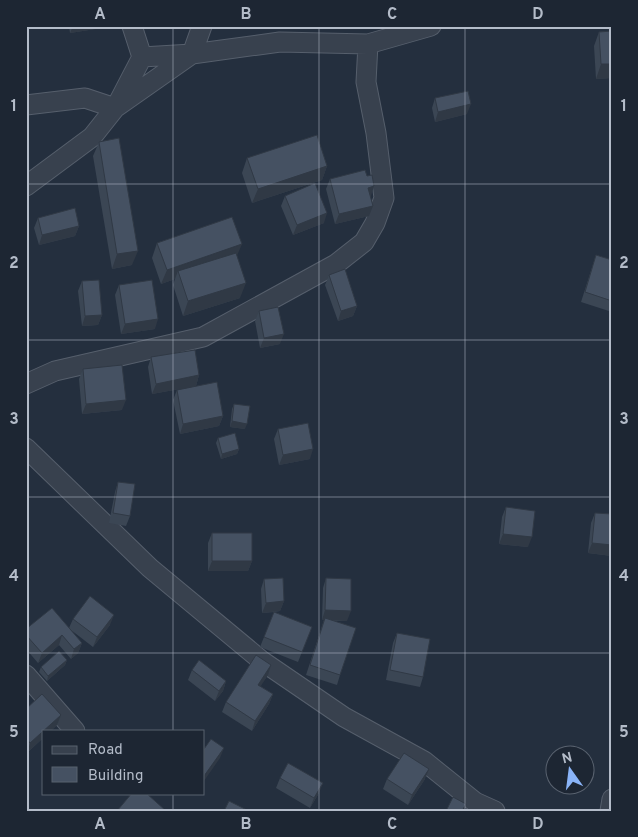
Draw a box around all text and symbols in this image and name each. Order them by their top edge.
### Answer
text: A [94,5,106,25]
text: B [240,5,252,25]
text: C [387,5,397,25]
text: D [532,5,544,25]
text: 1 [11,97,17,117]
text: 1 [621,97,627,117]
text: 2 [9,254,19,274]
text: 2 [619,254,629,274]
text: 3 [9,410,19,430]
text: 3 [619,410,629,430]
text: 4 [9,567,19,587]
text: 4 [619,567,629,587]
text: 5 [9,723,19,743]
text: 5 [619,723,629,743]
legend [42,730,205,794]
text: Road [88,741,123,760]
north arrow [546,744,596,794]
text: N [560,749,574,768]
text: Building [88,767,143,786]
text: A [94,815,106,835]
text: B [240,815,252,835]
text: C [387,815,397,835]
text: D [532,815,544,835]

